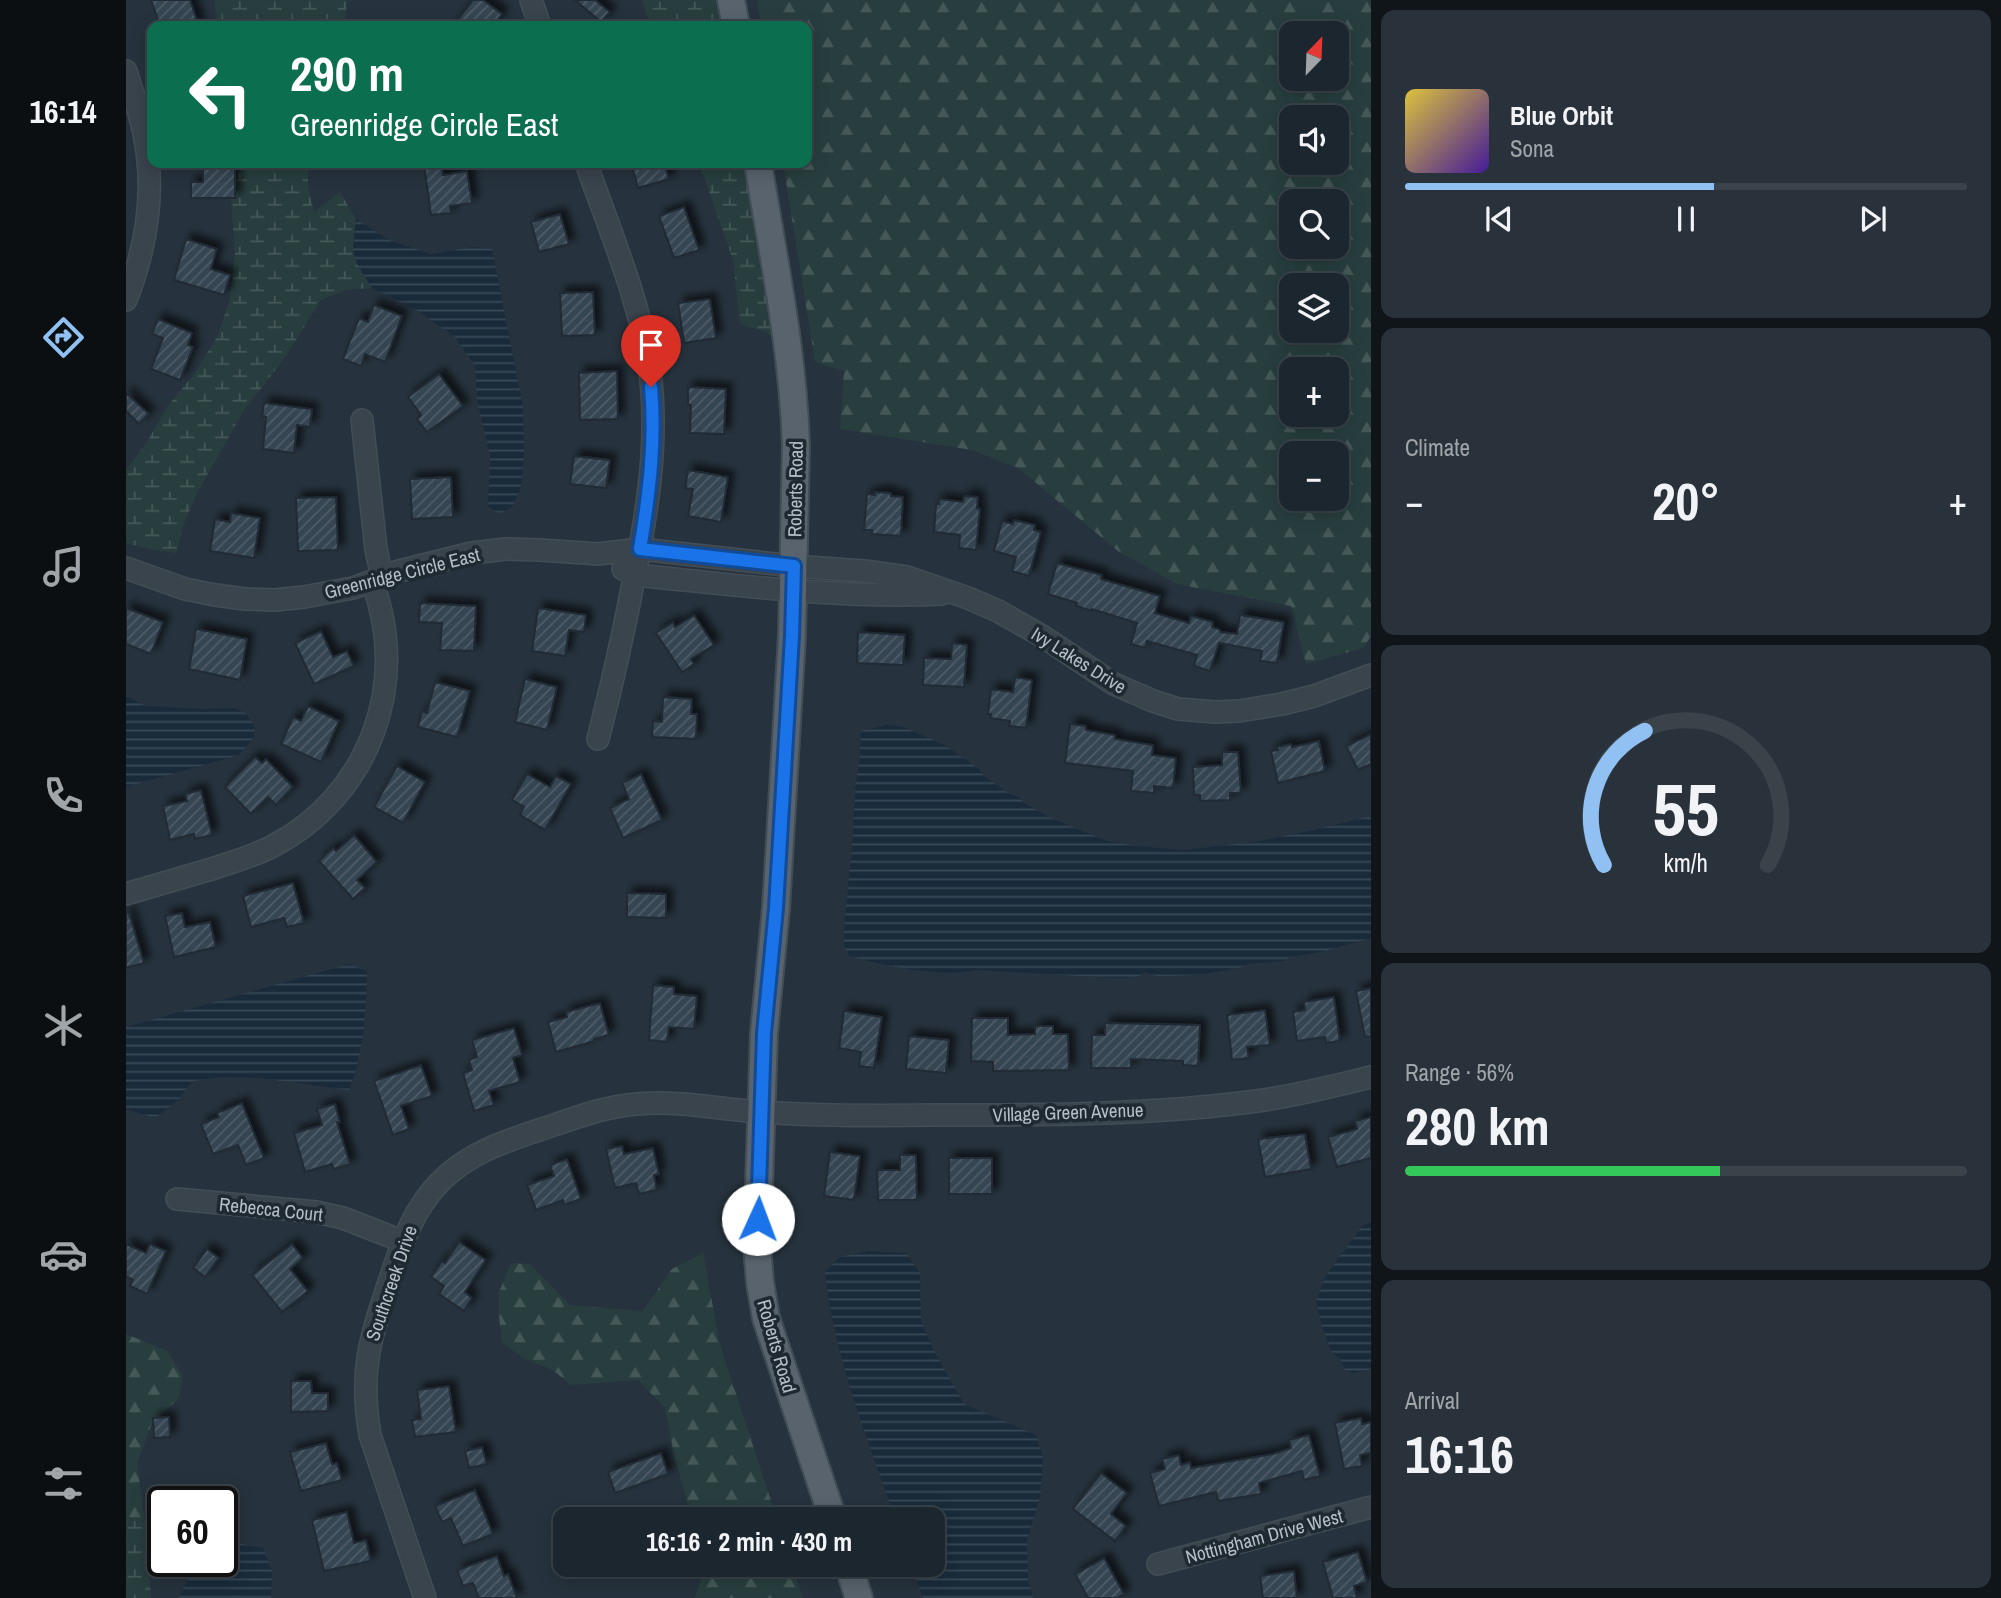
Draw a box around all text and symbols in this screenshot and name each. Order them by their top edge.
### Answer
north arrow [1279,21,1349,91]
map controls [1279,21,1349,511]
text: 290 m [290,40,404,106]
icon: left [175,49,266,140]
text: 16:14 [29,90,97,133]
text: Blue Orbit [1510,98,1613,133]
text: Greenridge Circle East [290,103,558,146]
button: sound [1279,105,1349,175]
text: Sona [1510,133,1554,164]
button: search [1279,189,1349,259]
icon: previous [1480,200,1518,238]
icon: pause [1667,200,1705,238]
icon: next [1854,200,1892,238]
button: layers [1279,273,1349,343]
icon: directions [39,313,88,362]
pin [621,315,681,387]
icon: arrive [632,326,670,364]
button: + [1279,357,1349,427]
text: Climate [1405,432,1470,463]
street label: Roberts Road [781,441,809,537]
button: − [1279,441,1349,511]
text: 20° [1652,466,1720,536]
text: − [1405,476,1423,527]
text: + [1949,476,1967,527]
street label: Greenridge Circle East [322,541,483,605]
icon: music [39,542,88,591]
street label: Ivy Lakes Drive [1027,621,1131,699]
text: 55 [1653,760,1719,858]
icon: phone [39,771,88,820]
text: km/h [1664,846,1708,880]
icon: climate [39,1001,88,1050]
text: Range · 56% [1405,1057,1514,1088]
text: 280 km [1405,1091,1550,1161]
street label: Village Green Avenue [992,1096,1144,1128]
position arrow [721,1182,795,1256]
street label: Rebecca Court [218,1191,325,1227]
street label: Southcreek Drive [359,1222,423,1344]
icon: car [39,1230,88,1279]
street label: Roberts Road [751,1296,803,1396]
text: Arrival [1405,1385,1460,1416]
text: 16:16 [1405,1419,1514,1489]
icon: filters [39,1459,88,1508]
speed limit sign: 60 [147,1486,238,1577]
street label: Nottingham Drive West [1183,1502,1346,1569]
text: 16:16 · 2 min · 430 m [646,1524,852,1559]

